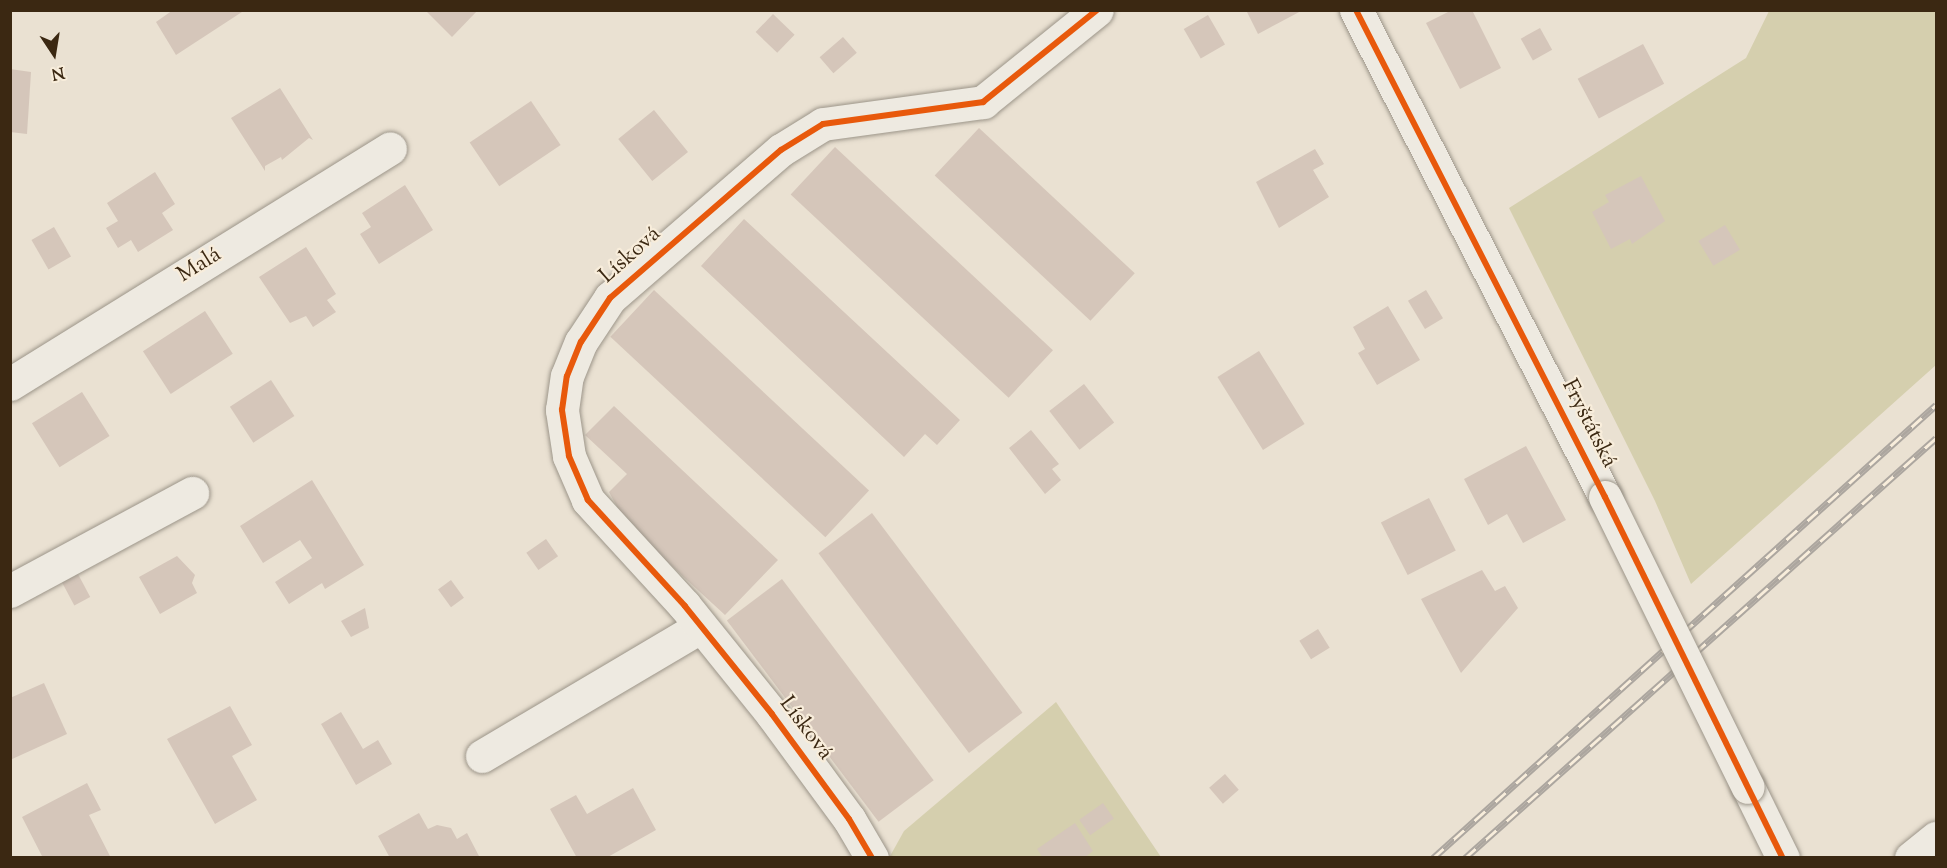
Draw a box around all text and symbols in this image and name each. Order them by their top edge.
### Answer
north arrow [24,24,84,84]
text: N [49,60,66,85]
street label: Lísková [595,222,667,290]
street label: Malá [173,242,227,290]
street label: Fryštátská [1555,375,1621,473]
street label: Lísková [773,692,837,766]

